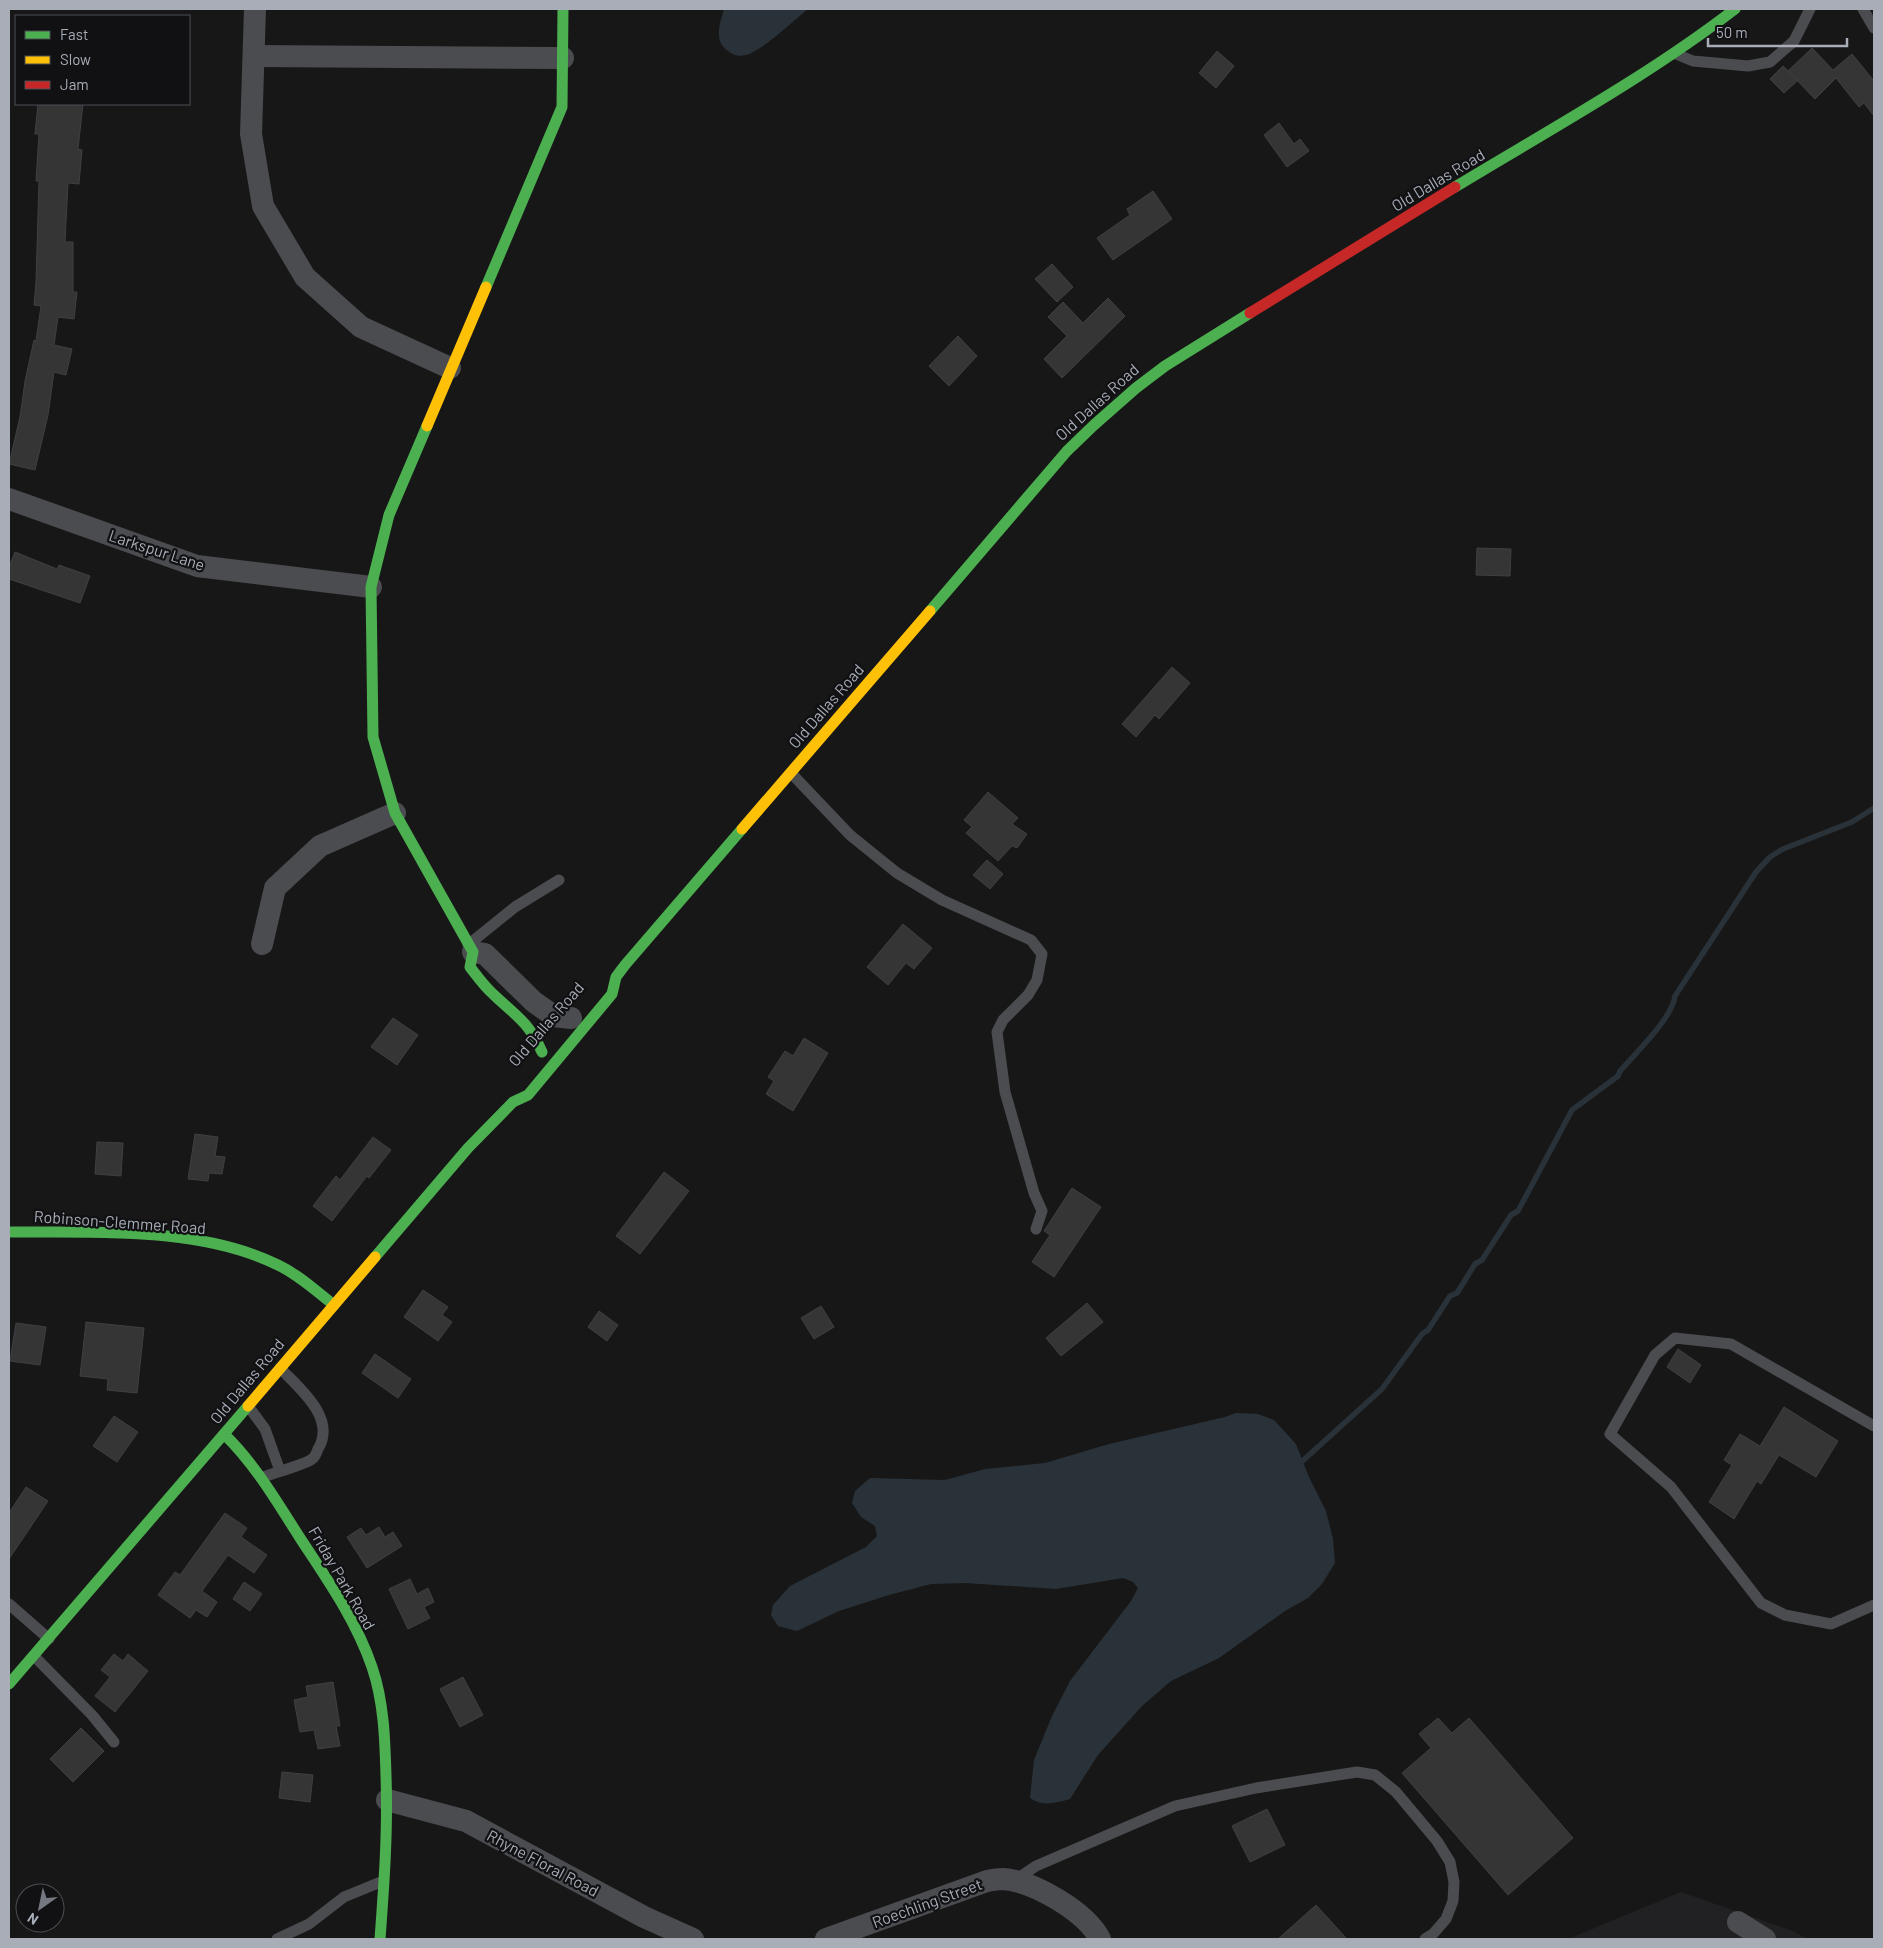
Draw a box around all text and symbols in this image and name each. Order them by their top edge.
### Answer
legend [15,15,190,105]
scale bar [1708,15,1847,47]
text: 50 m [1716,23,1748,41]
text: Fast [60,25,88,43]
text: Slow [60,50,91,68]
text: Jam [60,75,89,93]
street label: Old Dallas Road [1388,144,1488,215]
street label: Old Dallas Road [1051,359,1142,444]
street label: Larkspur Lane [107,525,207,574]
street label: Old Dallas Road [784,660,867,752]
street label: Old Dallas Road [504,978,587,1070]
street label: Robinson-Clemmer Road [33,1206,207,1237]
street label: Old Dallas Road [205,1334,288,1427]
street label: Friday Park Road [305,1523,380,1633]
street label: Rhyne Floral Road [484,1825,602,1900]
street label: Roechling Street [869,1874,984,1931]
north arrow [15,1883,65,1933]
text: N [24,1910,41,1929]

